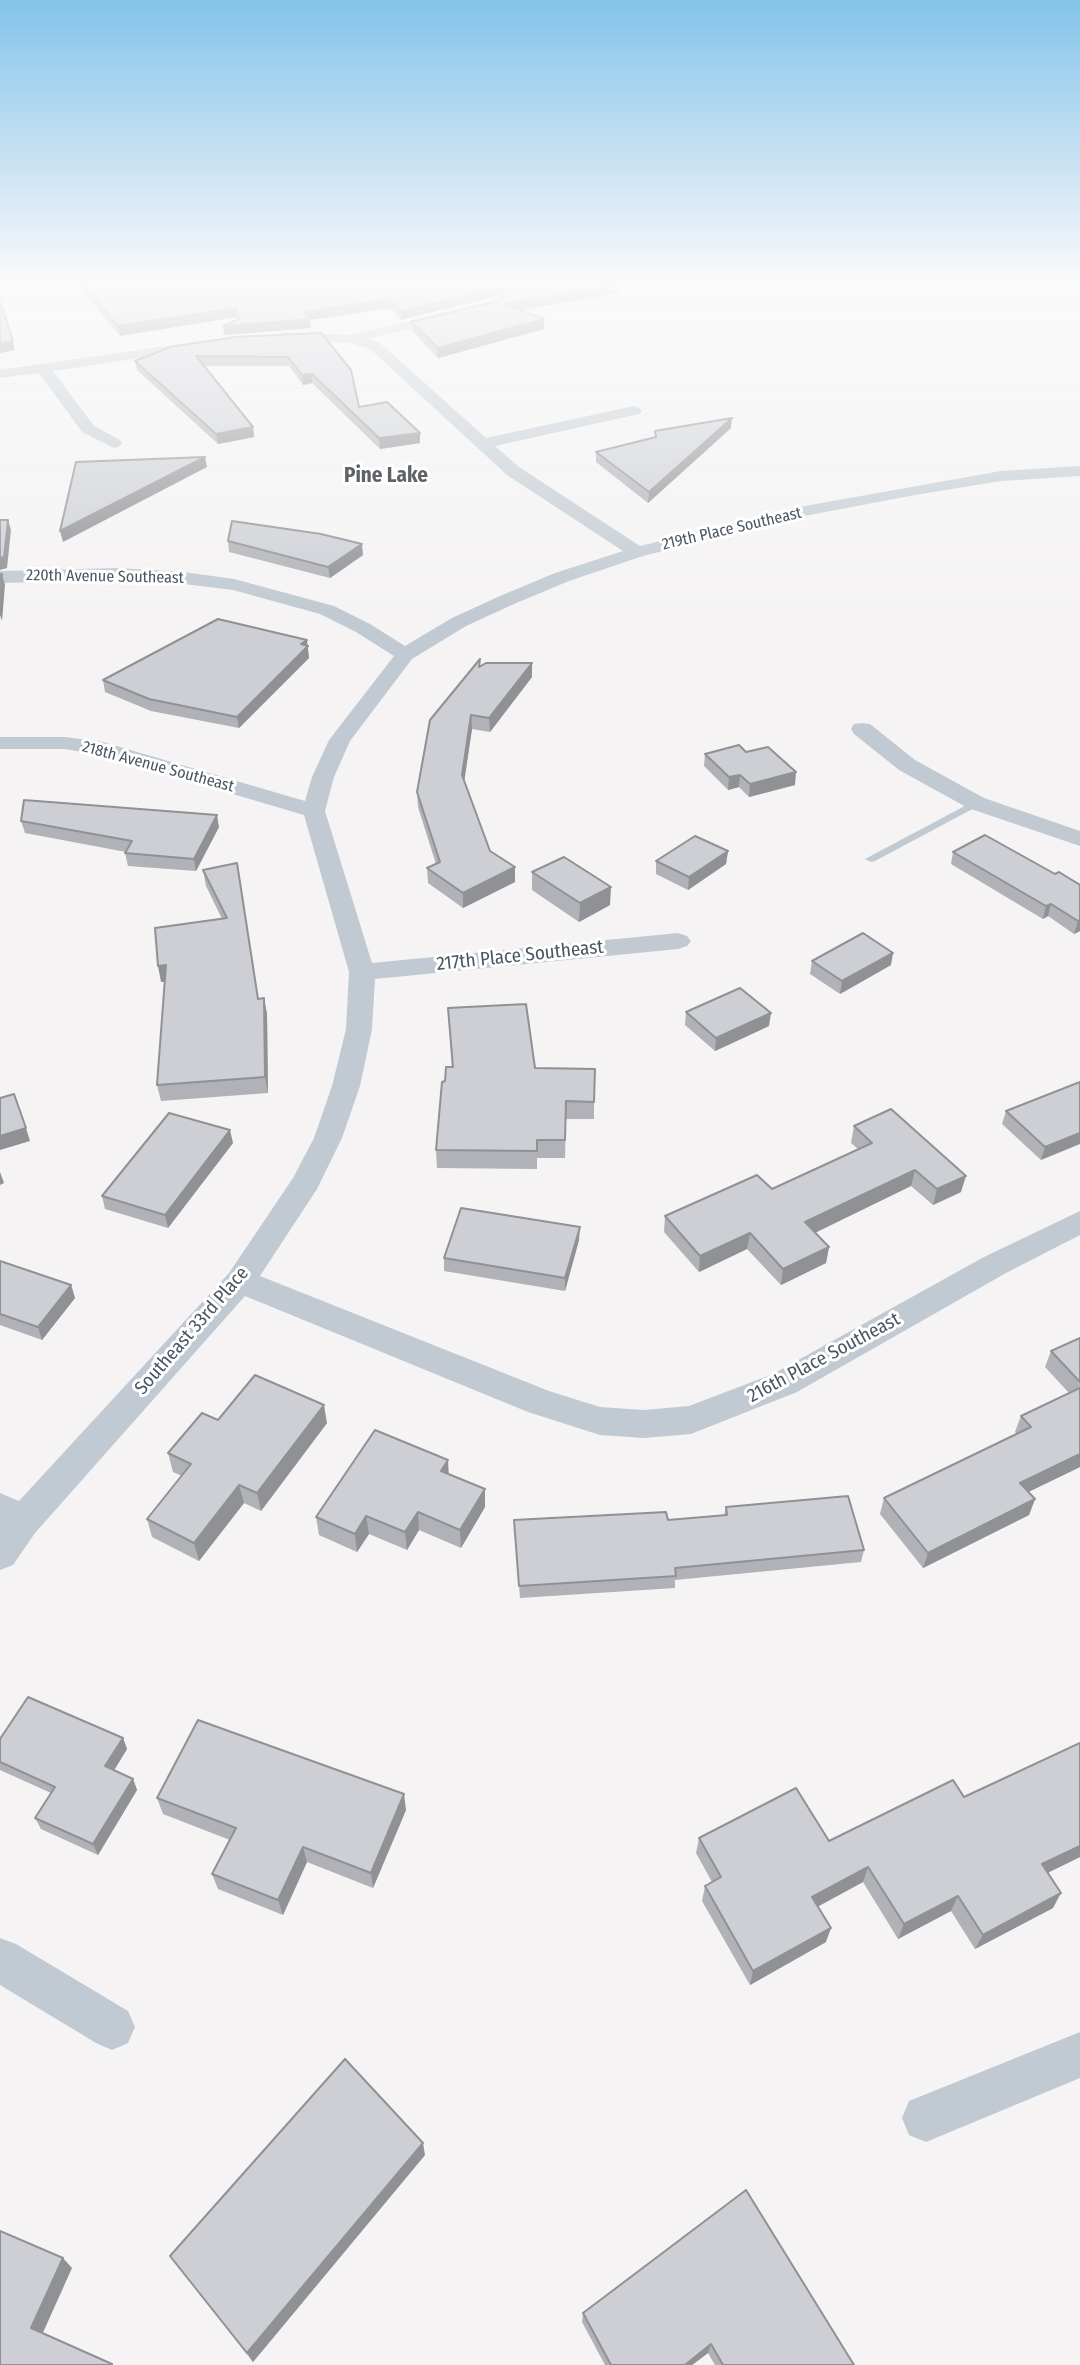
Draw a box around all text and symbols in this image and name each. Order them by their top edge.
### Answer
district label: Pine Lake [344,463,428,489]
street label: 219th Place Southeast [660,504,804,554]
street label: 220th Avenue Southeast [26,566,184,588]
street label: 218th Avenue Southeast [80,738,236,796]
street label: 217th Place Southeast [435,936,605,976]
street label: Southeast 33rd Place [130,1262,254,1400]
street label: 216th Place Southeast [744,1308,904,1408]

